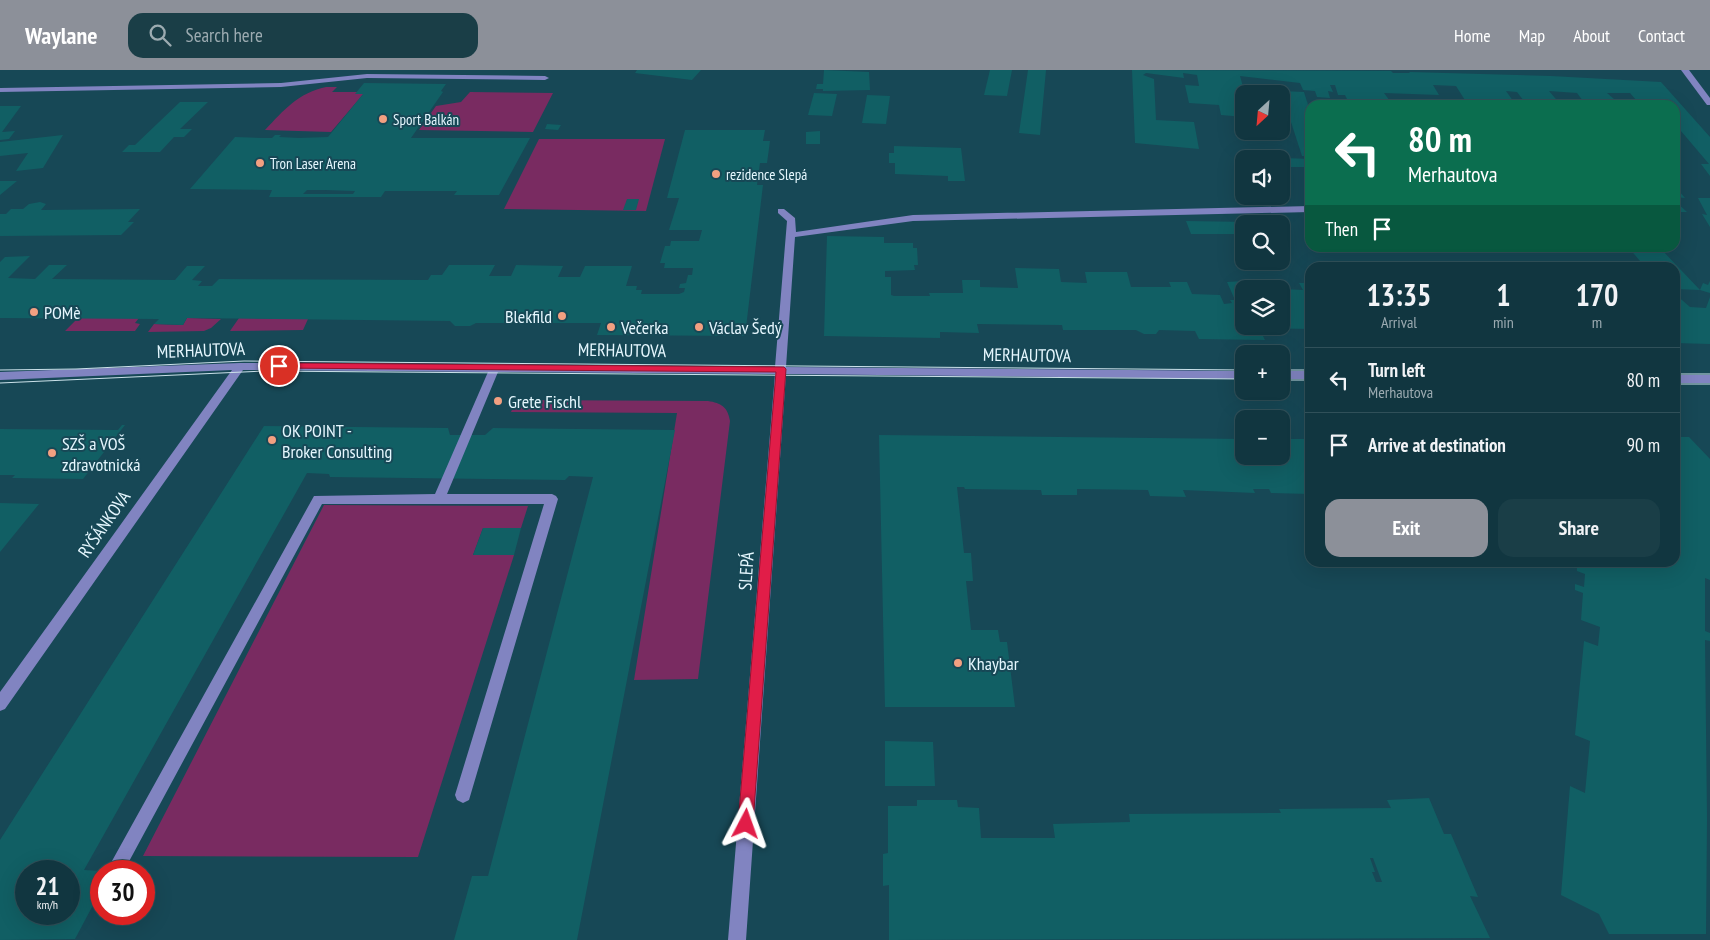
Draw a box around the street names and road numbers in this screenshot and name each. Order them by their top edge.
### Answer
street label: MERHAUTOVA [156,337,246,363]
street label: MERHAUTOVA [578,338,667,362]
street label: MERHAUTOVA [983,343,1072,367]
street label: RYŠÁNKOVA [73,486,136,562]
street label: SLEPÁ [733,550,759,591]

